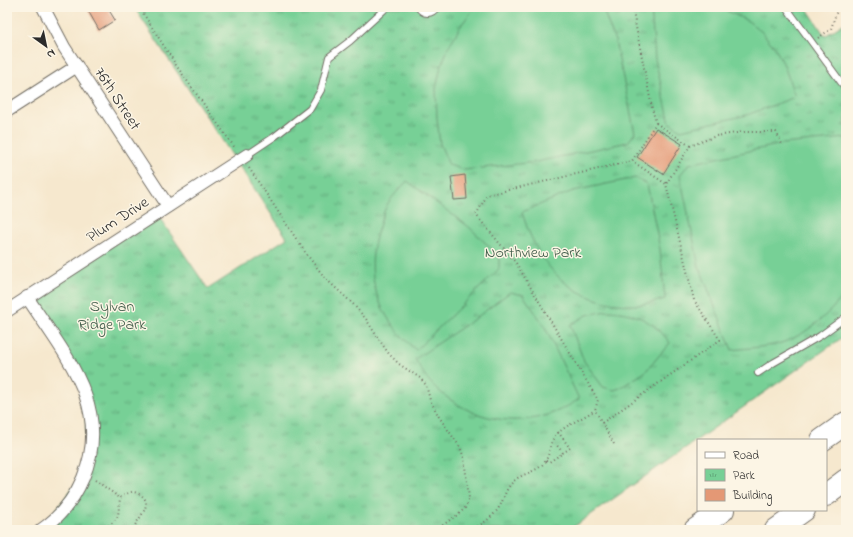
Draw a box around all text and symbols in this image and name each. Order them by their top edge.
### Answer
north arrow [26,26,66,66]
text: N [43,45,58,62]
street label: 76th Street [88,63,147,136]
street label: Plum Drive [82,190,155,249]
park label: Northview Park [485,241,582,265]
park label: Sylvan Ridge Park [78,295,147,337]
legend [697,439,827,511]
text: Road [733,447,759,465]
text: Park [733,467,755,485]
text: Building [732,487,772,506]

